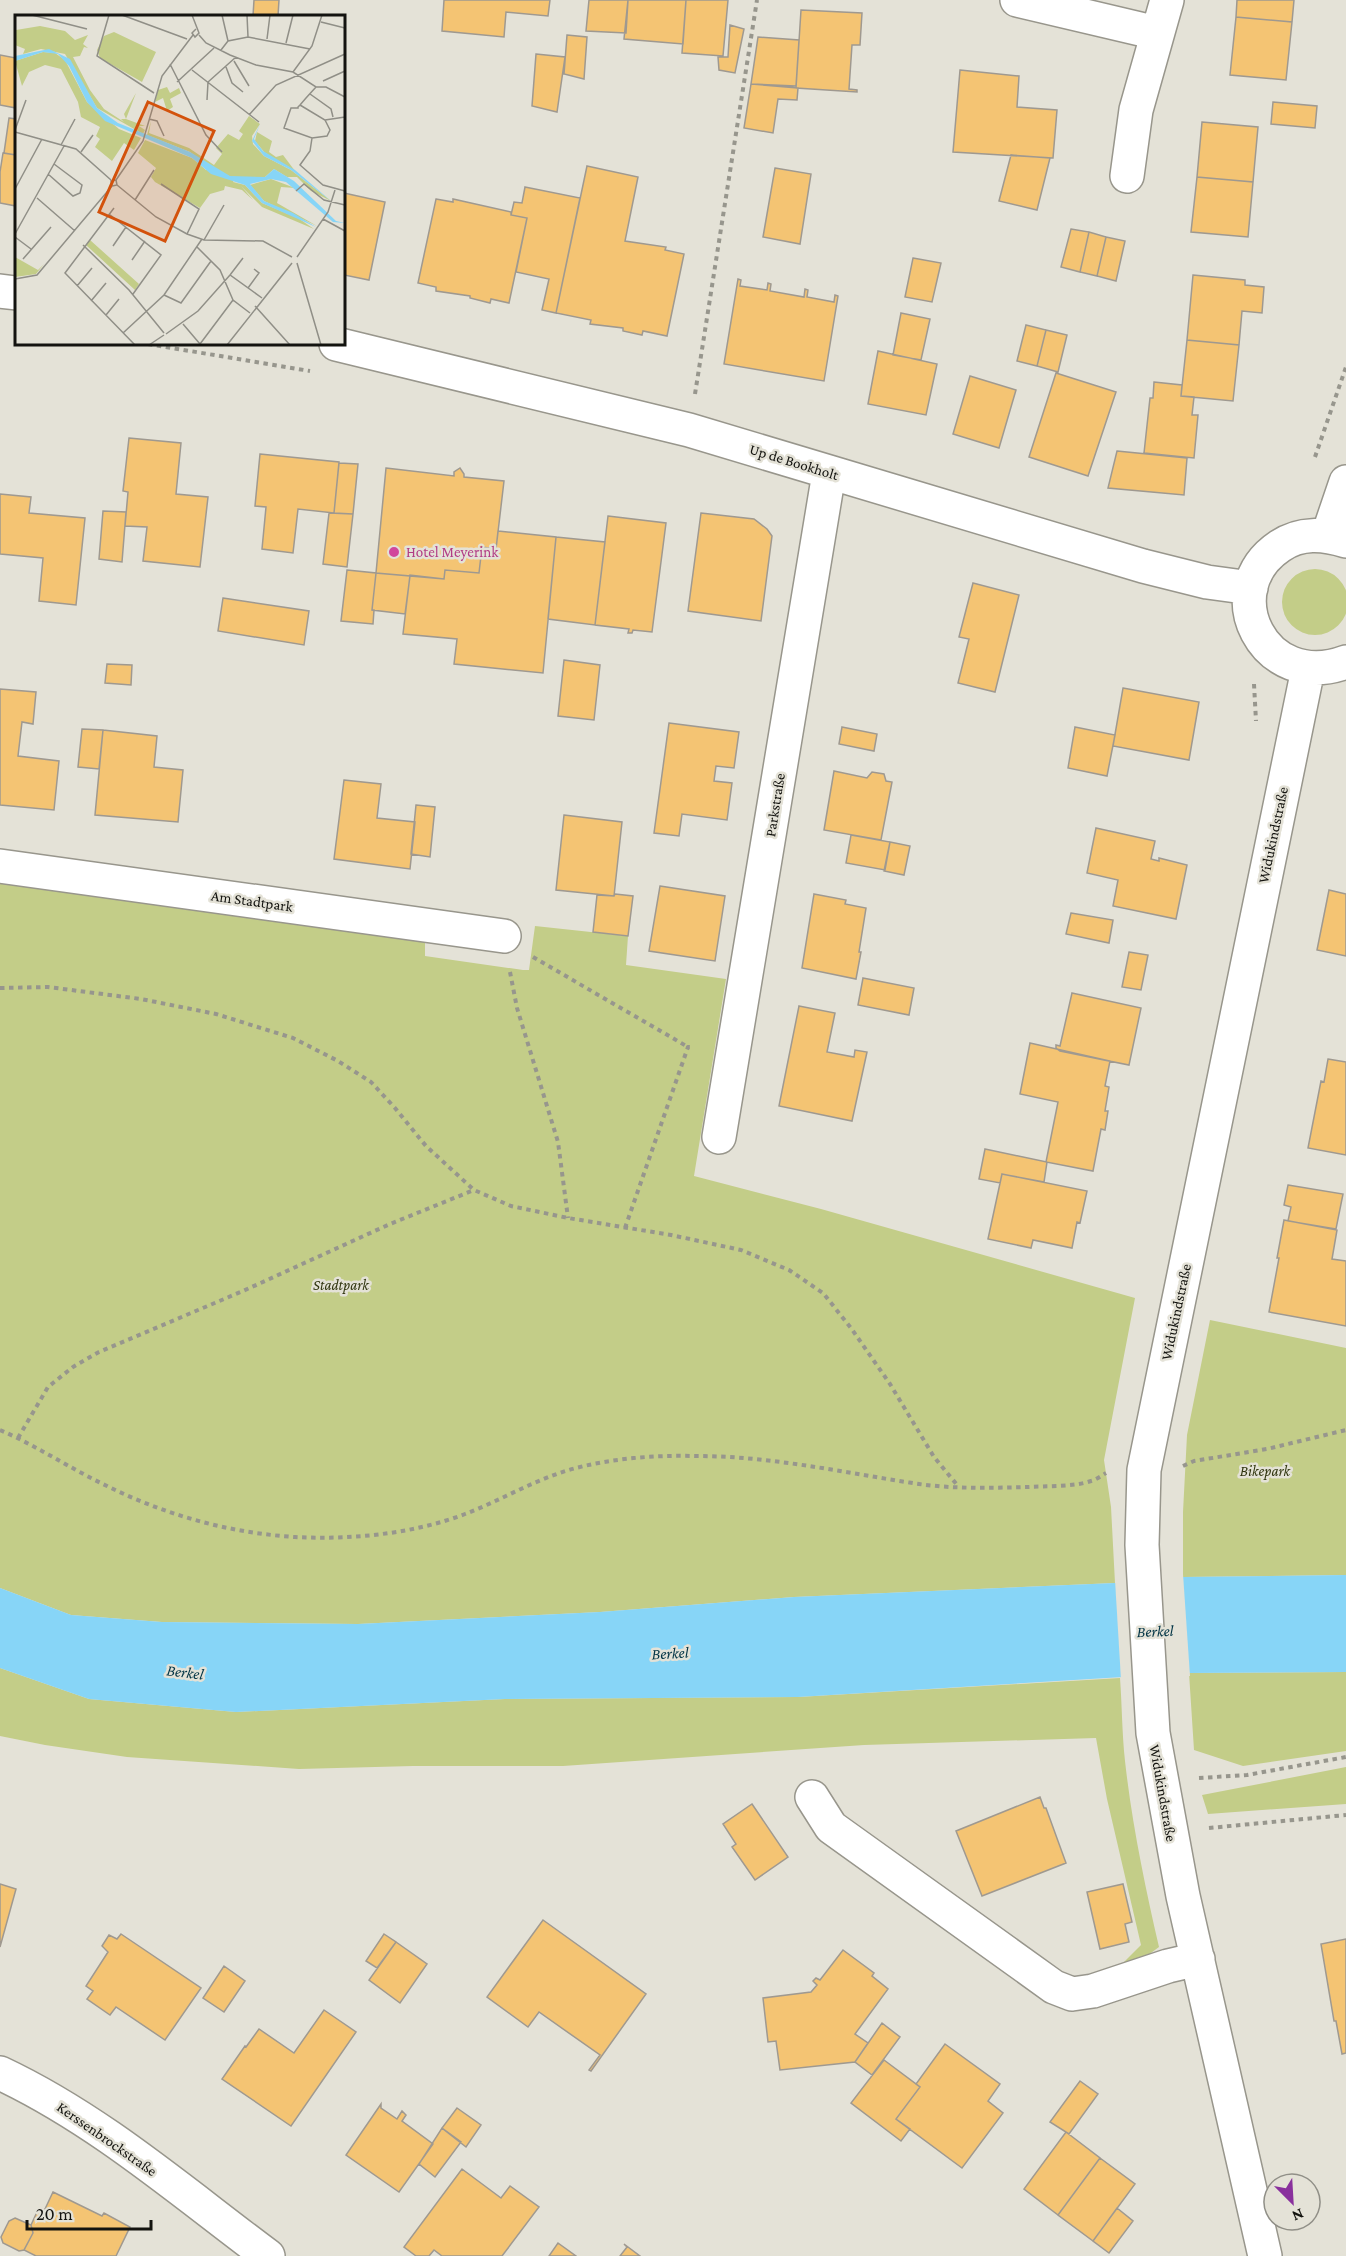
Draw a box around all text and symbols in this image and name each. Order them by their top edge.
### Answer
inset map [15,15,345,345]
street label: Up de Bookholt [747,441,841,484]
place label: Hotel Meyerink [406,544,499,561]
marker: Hotel Meyerink [387,545,401,559]
street label: Parkstraße [762,772,788,838]
street label: Widukindstraße [1255,785,1291,885]
street label: Am Stadtpark [210,887,295,916]
street label: Widukindstraße [1158,1262,1194,1362]
park label: Stadtpark [313,1277,370,1294]
park label: Bikepark [1240,1463,1292,1480]
water label: Berkel [1136,1622,1175,1640]
water label: Berkel [651,1643,690,1662]
water label: Berkel [166,1661,206,1683]
street label: Widukindstraße [1147,1743,1179,1843]
street label: Kerssenbrockstraße [54,2099,160,2180]
north arrow [1262,2172,1322,2232]
scale bar [27,2193,152,2231]
text: 20 m [36,2204,73,2224]
text: N [1289,2205,1306,2225]

